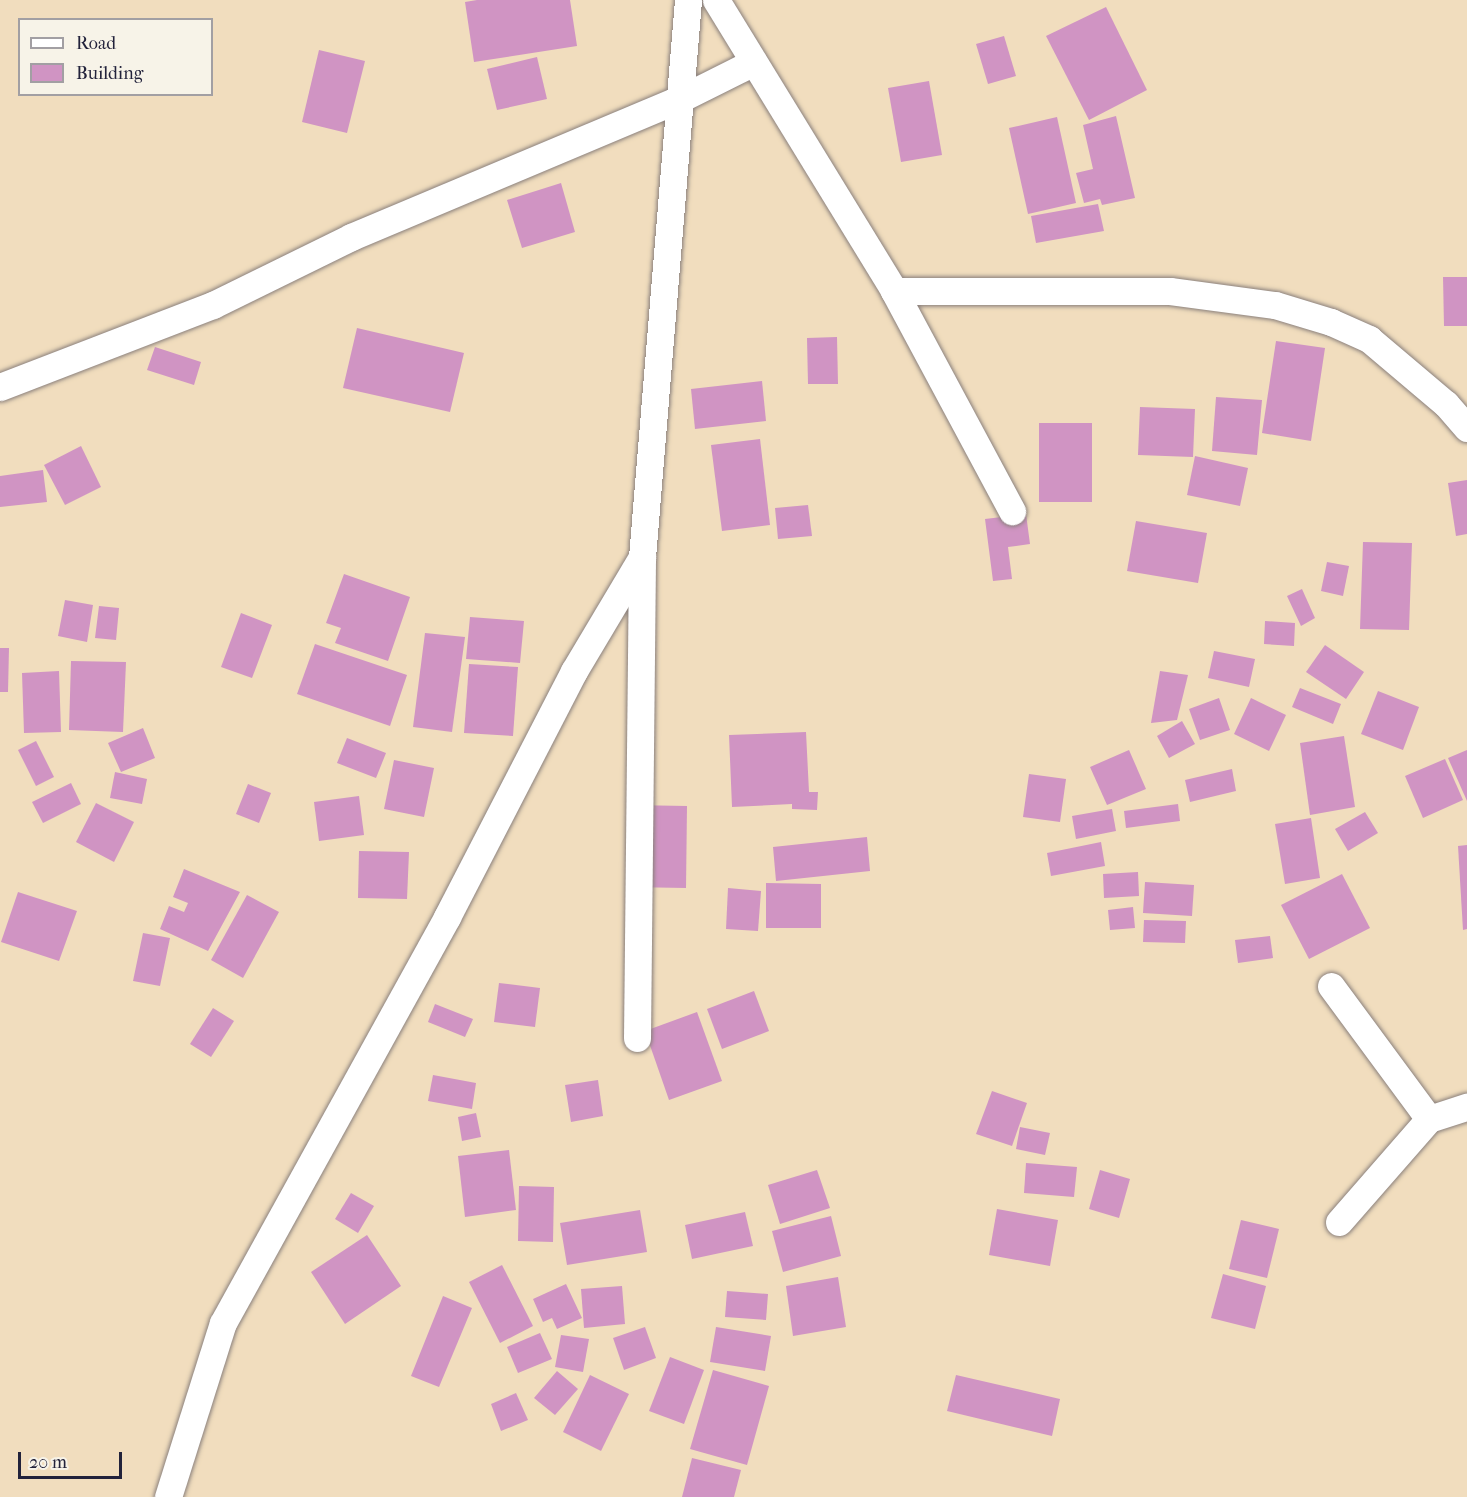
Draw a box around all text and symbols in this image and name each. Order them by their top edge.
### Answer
legend [18,18,213,96]
text: Road [76,33,116,54]
text: Building [76,63,143,84]
scale bar [21,1440,124,1478]
text: 20 m [29,1452,67,1473]

